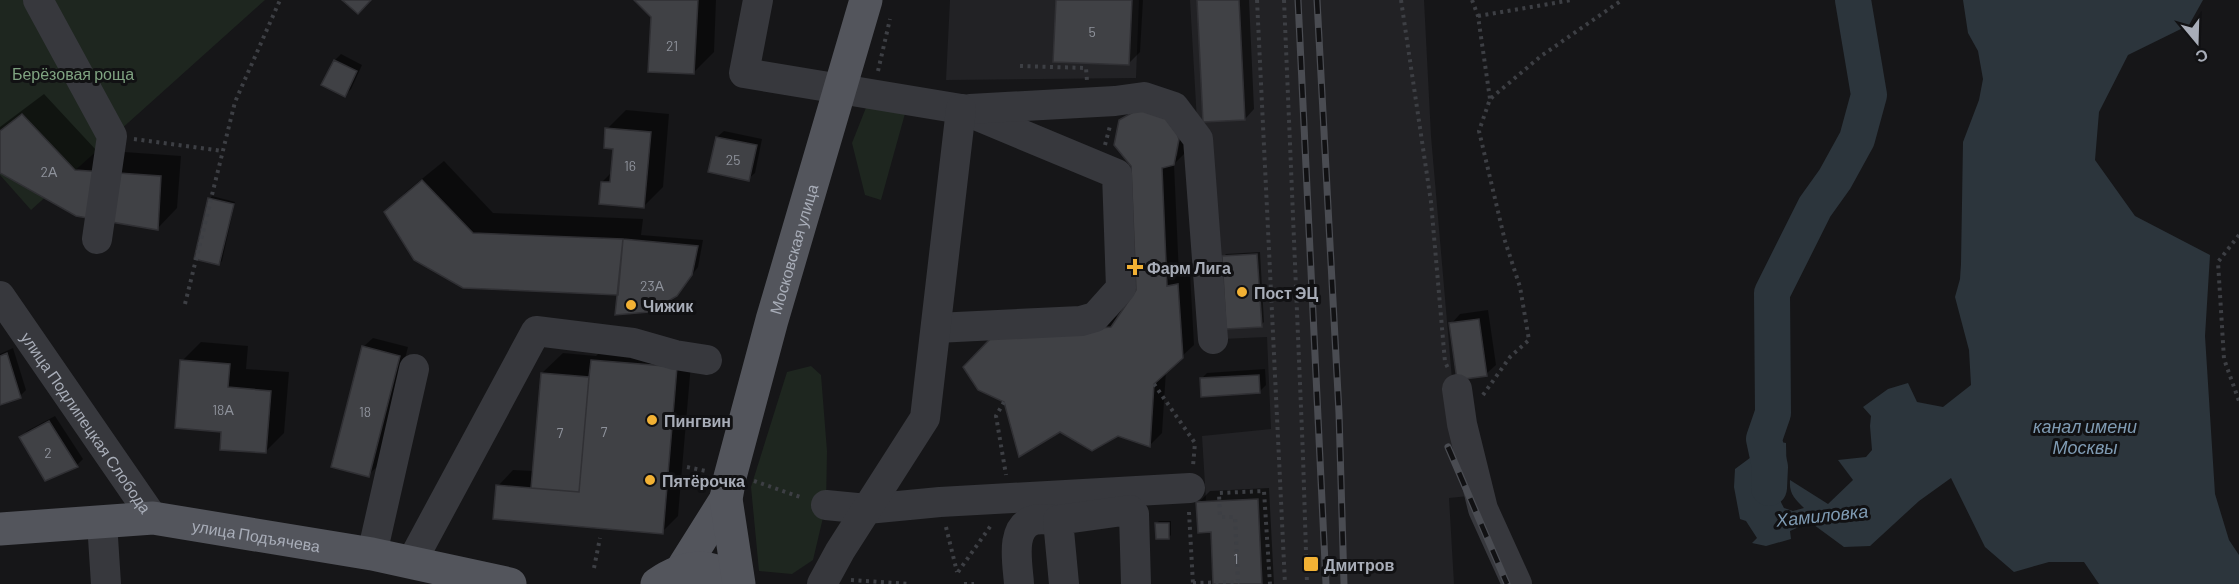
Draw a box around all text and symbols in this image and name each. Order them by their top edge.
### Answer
north arrow [2167,12,2227,72]
house number: 5 [1088,23,1096,40]
house number: 21 [666,37,678,54]
text: С [2193,46,2211,68]
park label: Берёзовая роща [12,64,134,83]
house number: 25 [726,151,740,168]
house number: 16 [624,157,636,174]
house number: 2А [41,163,58,180]
street label: Московская улица [765,181,821,316]
place label: Фарм Лига [1147,258,1231,277]
marker: Фарм Лига [1128,260,1142,274]
house number: 23А [640,277,665,294]
place label: Пост ЭЦ [1254,283,1318,302]
marker: Пост ЭЦ [1235,285,1249,299]
place label: Чижик [643,296,694,315]
marker: Чижик [624,298,638,312]
street label: улица Подлипецкая Слобода [18,328,156,516]
house number: 18А [212,401,234,418]
house number: 18 [359,403,371,420]
place label: Пингвин [664,411,731,430]
marker: Пингвин [645,413,659,427]
water label: канал имени Москвы [2033,415,2137,458]
house number: 7 [601,423,608,440]
house number: 7 [557,424,564,441]
house number: 2 [44,444,52,461]
place label: Пятёрочка [662,471,745,490]
marker: Пятёрочка [643,473,657,487]
water label: Хамиловка [1774,499,1869,531]
street label: улица Подъячева [191,515,322,555]
house number: 1 [1234,550,1238,567]
marker: Дмитров [1302,555,1320,573]
place label: Дмитров [1324,555,1394,574]

